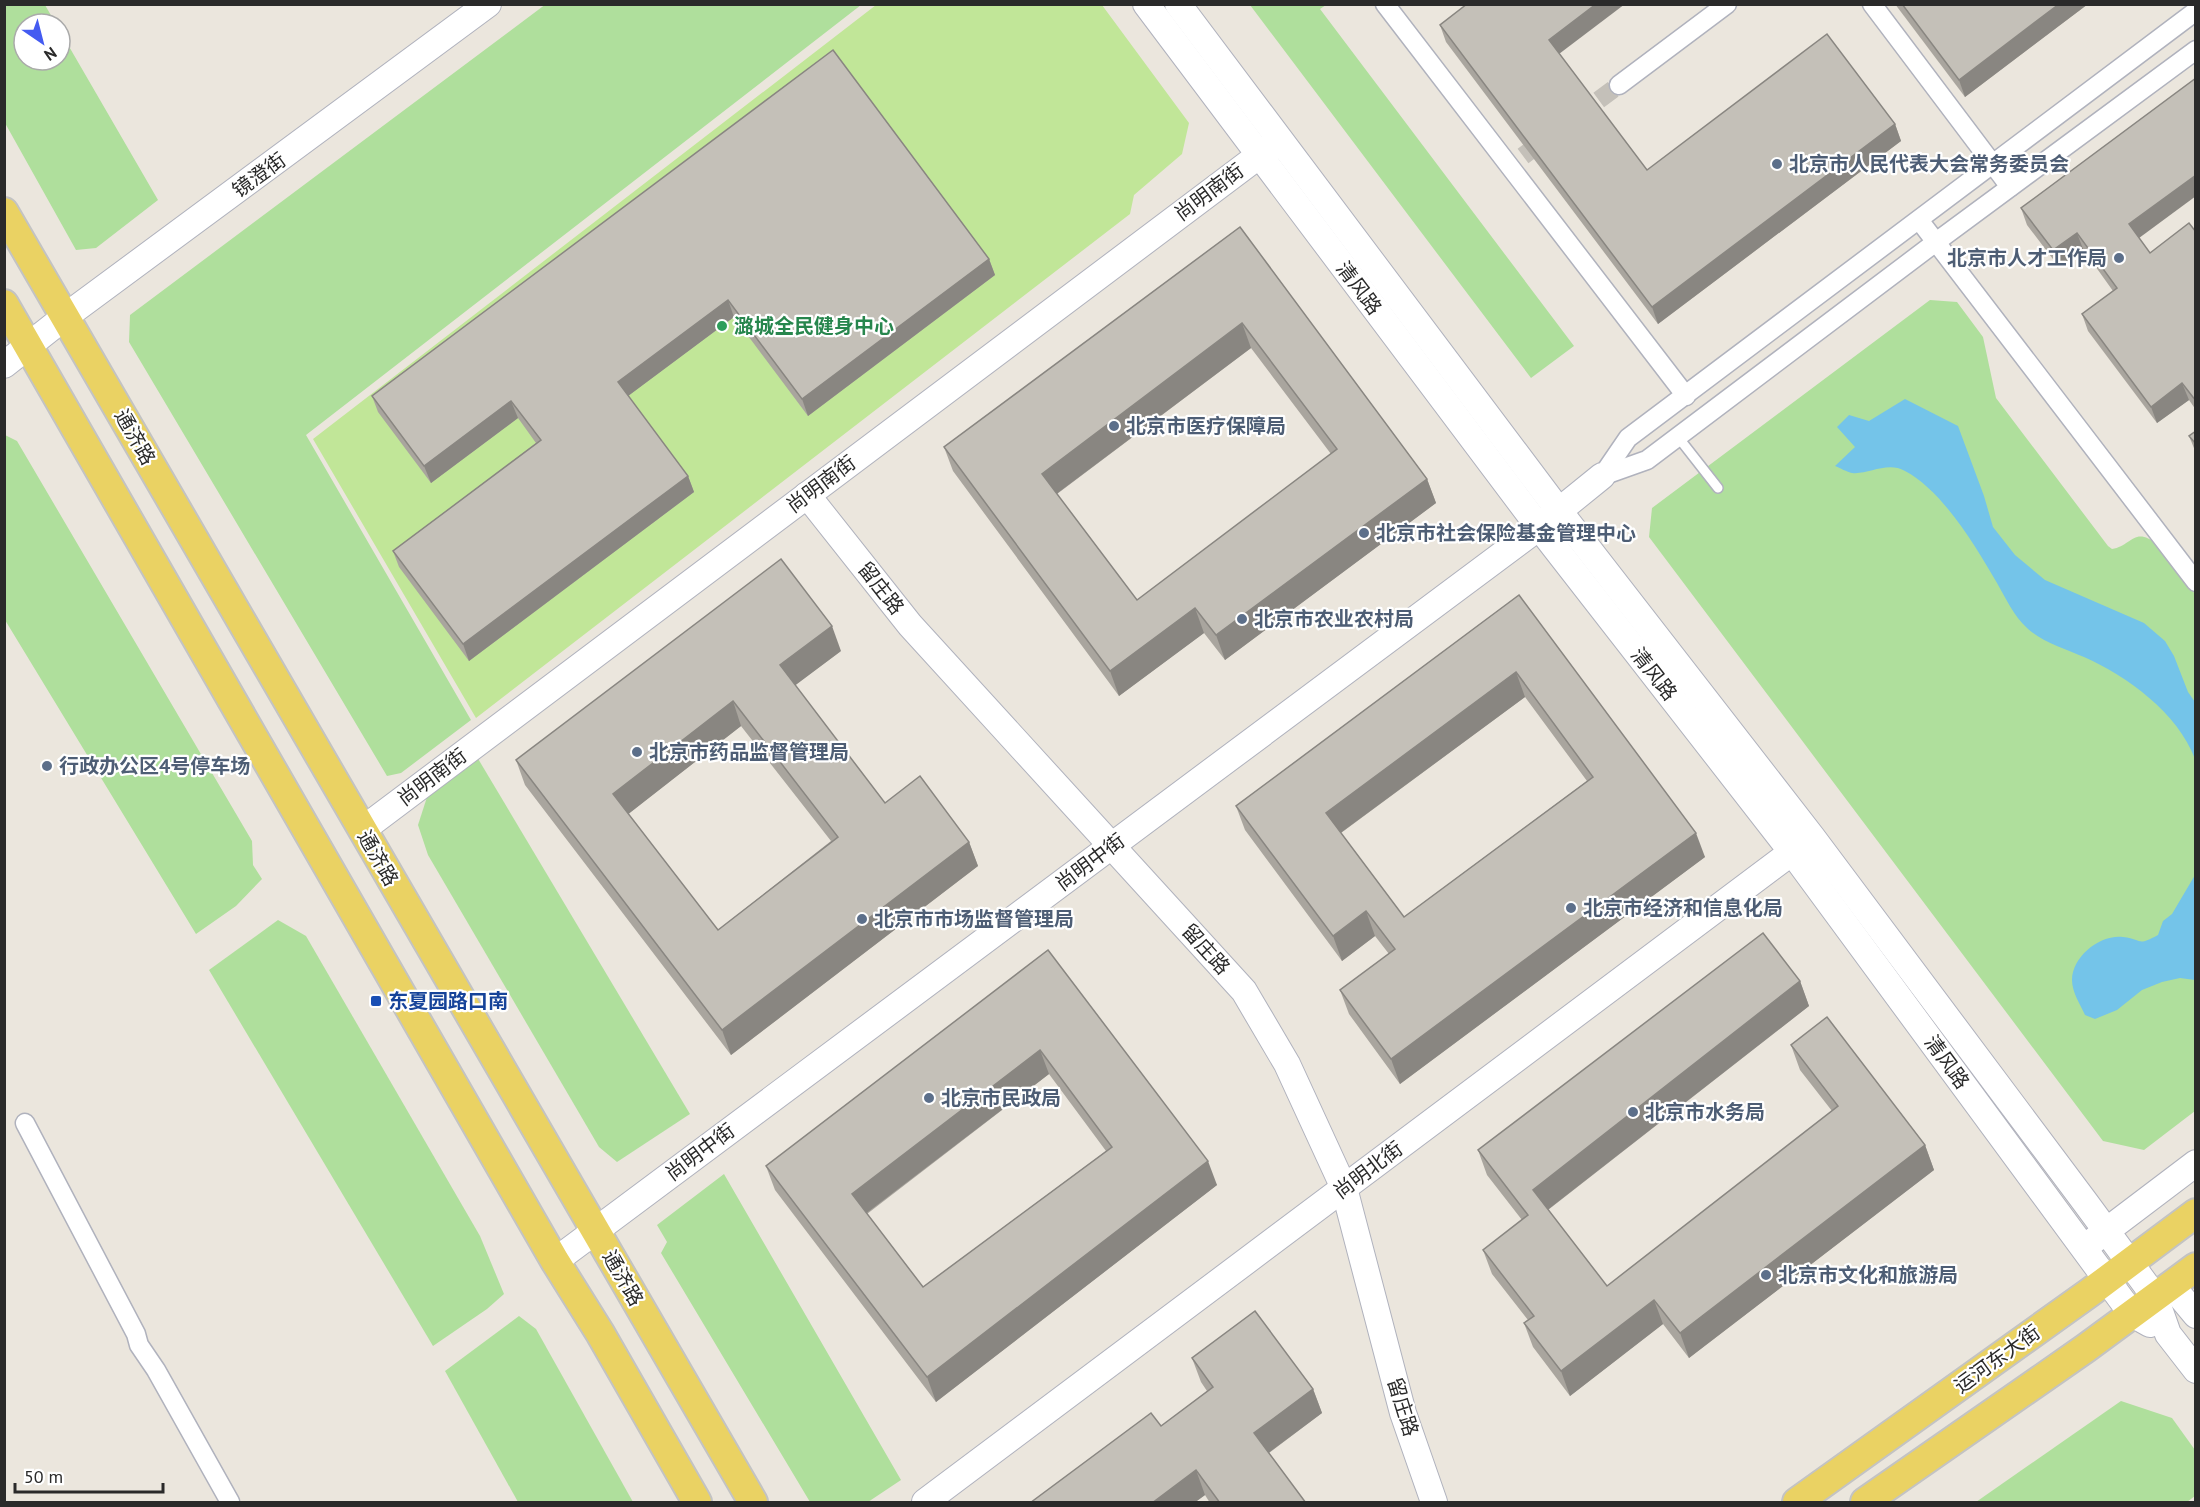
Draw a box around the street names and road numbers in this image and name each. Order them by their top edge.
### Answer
street label: 镜澄街 [227,147,291,203]
street label: 尚明南街 [1169,158,1249,226]
street label: 清风路 [1331,256,1387,320]
street label: 通济路 [109,405,161,469]
street label: 尚明南街 [781,450,861,518]
street label: 留庄路 [852,556,910,620]
street label: 清风路 [1625,642,1683,706]
street label: 尚明南街 [392,743,472,811]
street label: 通济路 [352,826,404,890]
street label: 尚明中街 [1050,828,1130,896]
street label: 留庄路 [1176,918,1236,980]
street label: 清风路 [1919,1030,1975,1094]
street label: 尚明中街 [660,1118,740,1186]
street label: 尚明北街 [1328,1136,1408,1204]
street label: 通济路 [597,1246,649,1310]
street label: 运河东大街 [1949,1319,2045,1399]
street label: 留庄路 [1382,1375,1424,1439]

